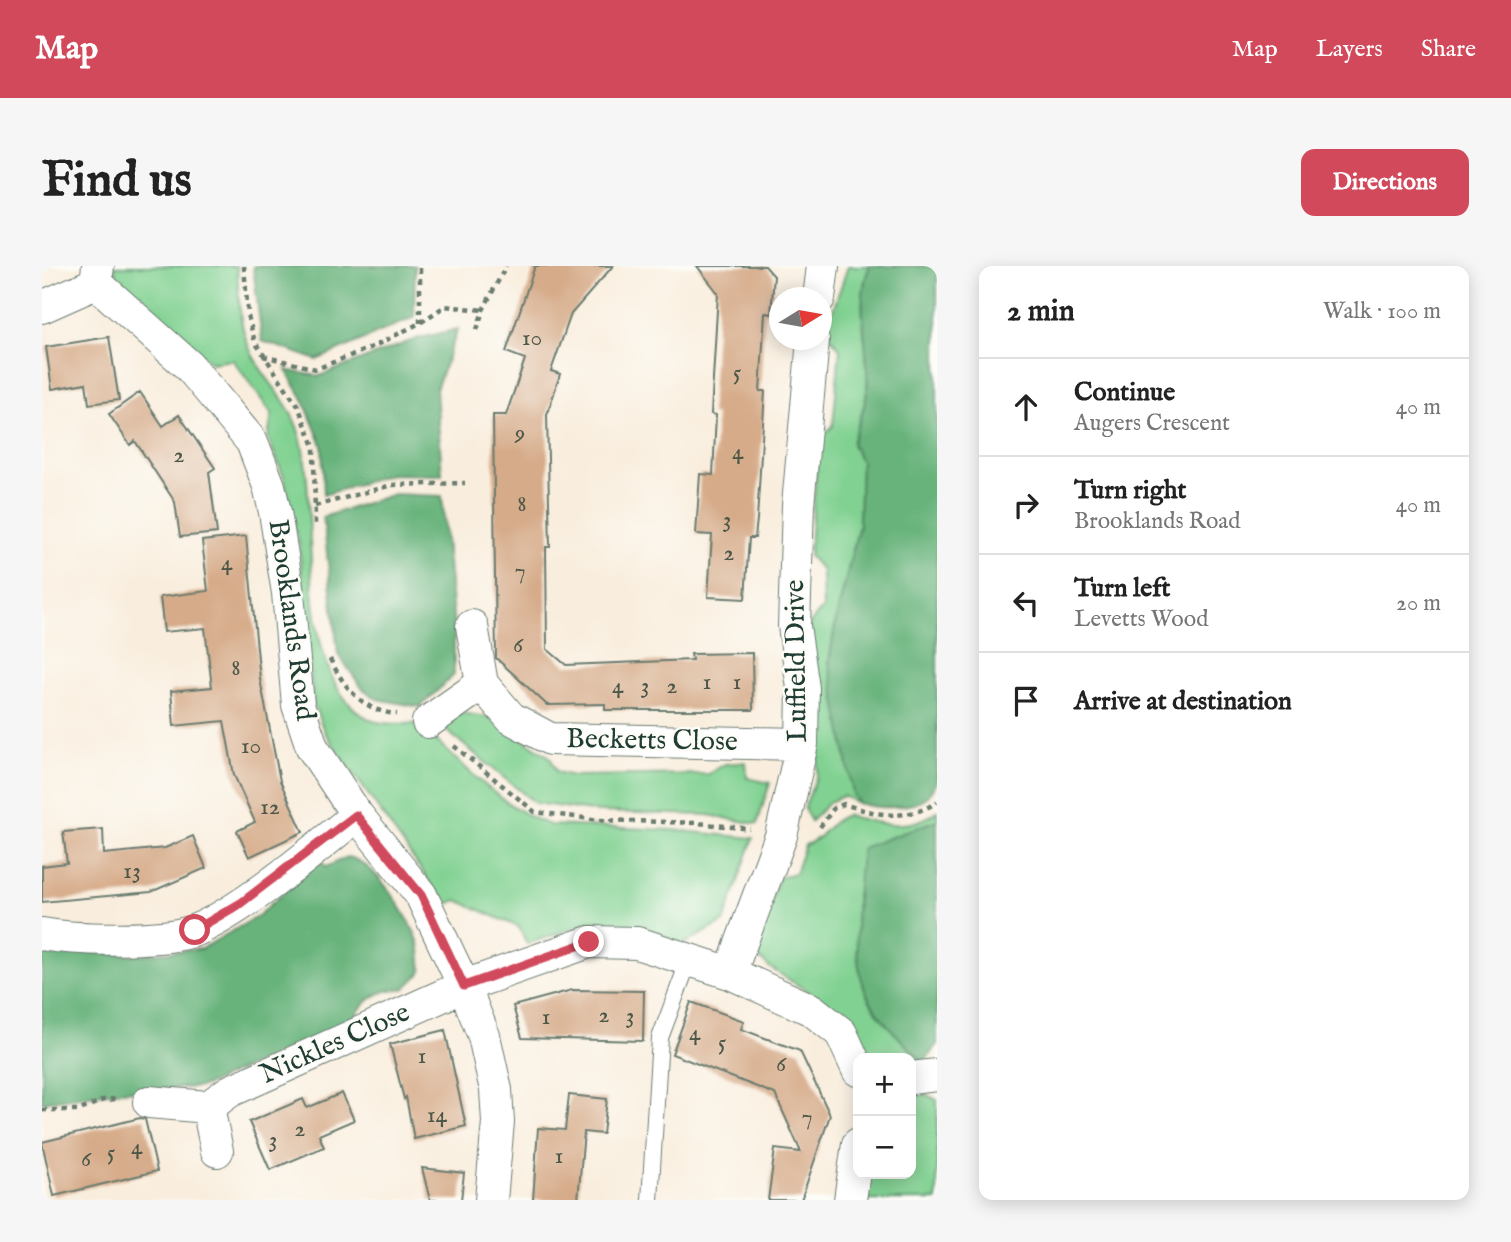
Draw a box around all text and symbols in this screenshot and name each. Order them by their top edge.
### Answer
text: Map [35,28,98,70]
text: Map [1232,34,1278,65]
text: Layers [1316,34,1383,65]
text: Share [1421,34,1476,65]
button: Directions [1301,149,1469,216]
text: Find us [42,151,192,213]
north arrow [769,287,832,350]
text: 2 min [1007,293,1075,331]
text: Walk · 100 m [1323,297,1441,326]
house number: 10 [522,323,542,354]
house number: 5 [733,358,742,389]
text: Continue [1074,376,1175,409]
icon: ahead [1007,388,1045,426]
text: 40 m [1396,393,1441,422]
text: Augers Crescent [1074,409,1230,438]
house number: 9 [514,418,525,449]
house number: 4 [732,437,744,468]
house number: 2 [173,440,185,471]
text: Turn right [1074,474,1187,507]
icon: right [1007,486,1045,524]
house number: 8 [517,489,527,520]
text: 40 m [1396,491,1441,520]
house number: 3 [723,505,731,536]
text: Brooklands Road [1074,507,1241,536]
street label: Brooklands Road [260,517,322,723]
house number: 2 [723,538,735,569]
house number: 4 [221,548,233,579]
house number: 7 [514,556,526,587]
text: Turn left [1074,572,1171,605]
street label: Luffield Drive [778,579,816,743]
icon: left [1007,584,1045,622]
text: 20 m [1396,589,1441,618]
text: Levetts Wood [1074,605,1208,634]
house number: 6 [513,630,524,661]
house number: 8 [231,653,241,684]
house number: 1 [703,667,711,698]
house number: 1 [733,667,741,698]
house number: 4 [612,671,624,702]
house number: 3 [641,671,649,702]
house number: 2 [666,671,678,702]
icon: arrive [1007,682,1045,720]
text: Arrive at destination [1074,685,1292,718]
street label: Becketts Close [566,722,738,760]
house number: 10 [241,731,261,762]
house number: 12 [260,792,280,823]
house number: 13 [123,856,141,887]
route start [179,914,210,945]
route end [573,926,604,957]
street label: Nickles Close [255,995,415,1093]
house number: 2 [598,1000,610,1031]
house number: 3 [626,1001,634,1032]
house number: 1 [542,1002,550,1033]
house number: 4 [689,1018,701,1049]
house number: 5 [718,1028,727,1059]
house number: 1 [418,1041,426,1072]
house number: 6 [776,1049,787,1080]
map controls [853,1053,916,1179]
button: + [853,1053,916,1116]
house number: 14 [427,1100,448,1131]
house number: 7 [801,1102,813,1133]
house number: 2 [294,1114,306,1145]
button: − [853,1116,916,1179]
house number: 3 [269,1125,277,1156]
house number: 4 [131,1132,143,1163]
house number: 5 [107,1138,116,1169]
house number: 1 [555,1141,563,1172]
house number: 6 [81,1144,92,1175]

